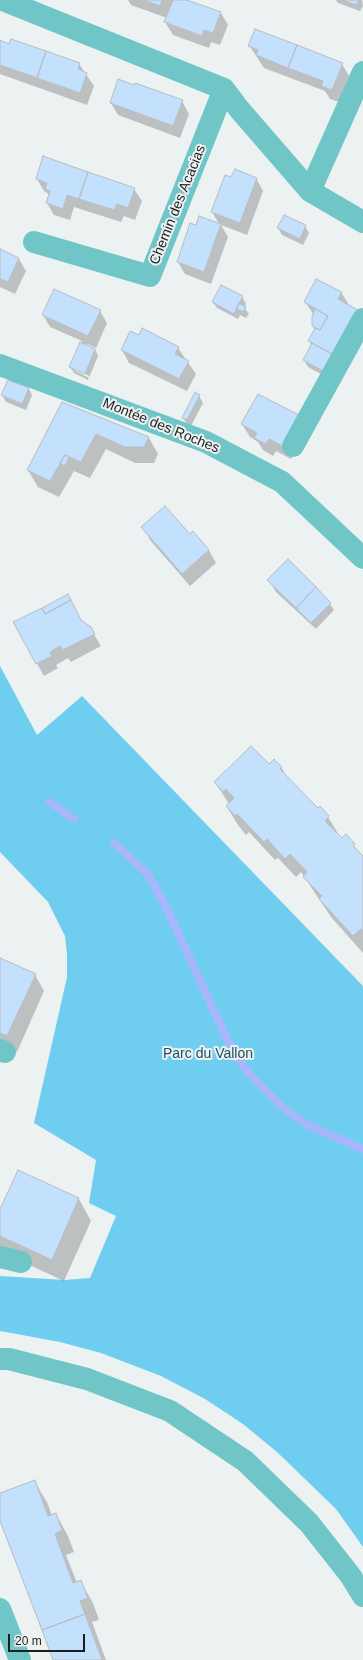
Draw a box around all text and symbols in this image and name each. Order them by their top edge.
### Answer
street label: Chemin des Acacias [146,143,210,267]
street label: Montée des Roches [100,395,222,457]
park label: Parc du Vallon [163,1046,253,1062]
scale bar [10,1626,87,1652]
text: 20 m [15,1634,42,1648]

